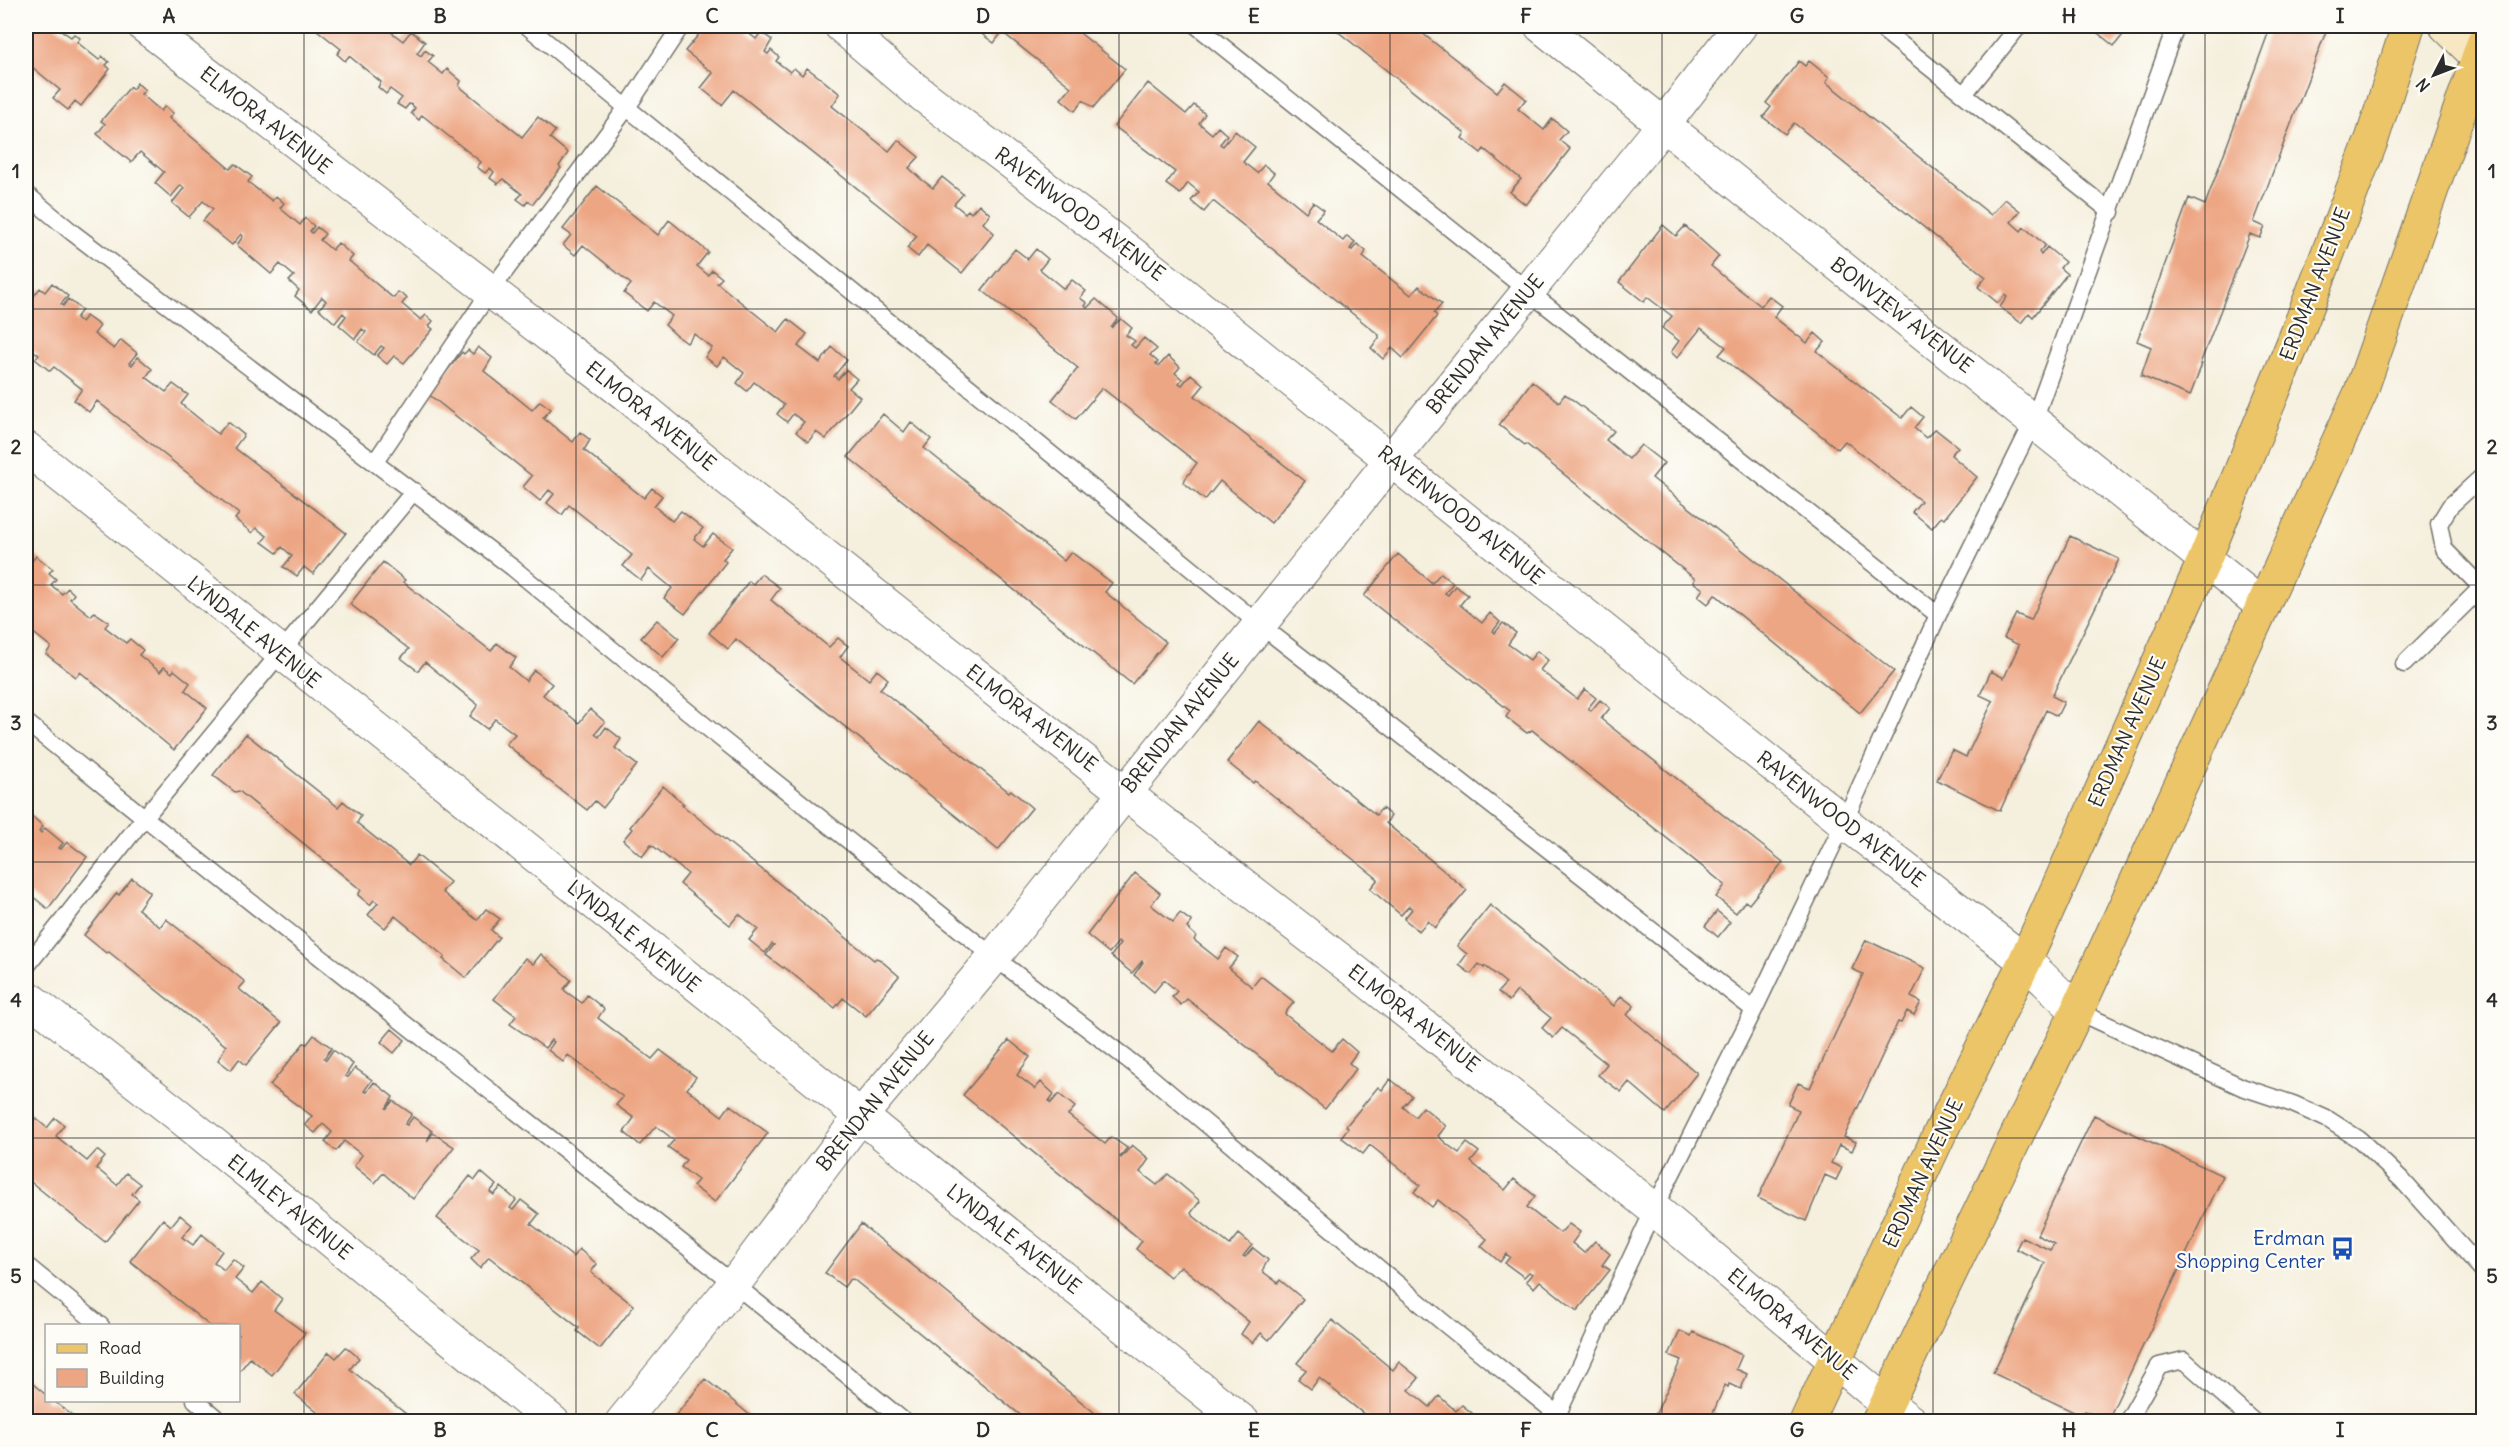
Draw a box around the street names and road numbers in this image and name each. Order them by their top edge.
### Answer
street label: ELMORA AVENUE [195,60,337,179]
street label: RAVENWOOD AVENUE [990,141,1170,286]
street label: ERDMAN AVENUE [2274,204,2355,364]
street label: BONVIEW AVENUE [1826,251,1979,378]
street label: BRENDAN AVENUE [1421,269,1549,419]
street label: ELMORA AVENUE [581,355,722,476]
street label: RAVENWOOD AVENUE [1373,440,1550,589]
street label: LYNDALE AVENUE [183,570,326,693]
street label: BRENDAN AVENUE [1116,648,1244,798]
street label: ERDMAN AVENUE [2082,653,2171,811]
street label: ELMORA AVENUE [961,658,1103,777]
street label: RAVENWOOD AVENUE [1752,745,1930,892]
street label: LYNDALE AVENUE [563,874,706,997]
street label: ELMORA AVENUE [1343,958,1485,1077]
street label: BRENDAN AVENUE [811,1026,939,1176]
street label: ERDMAN AVENUE [1877,1094,1968,1252]
street label: ELMLEY AVENUE [223,1149,358,1264]
street label: LYNDALE AVENUE [942,1178,1087,1299]
street label: ELMORA AVENUE [1723,1262,1862,1385]

